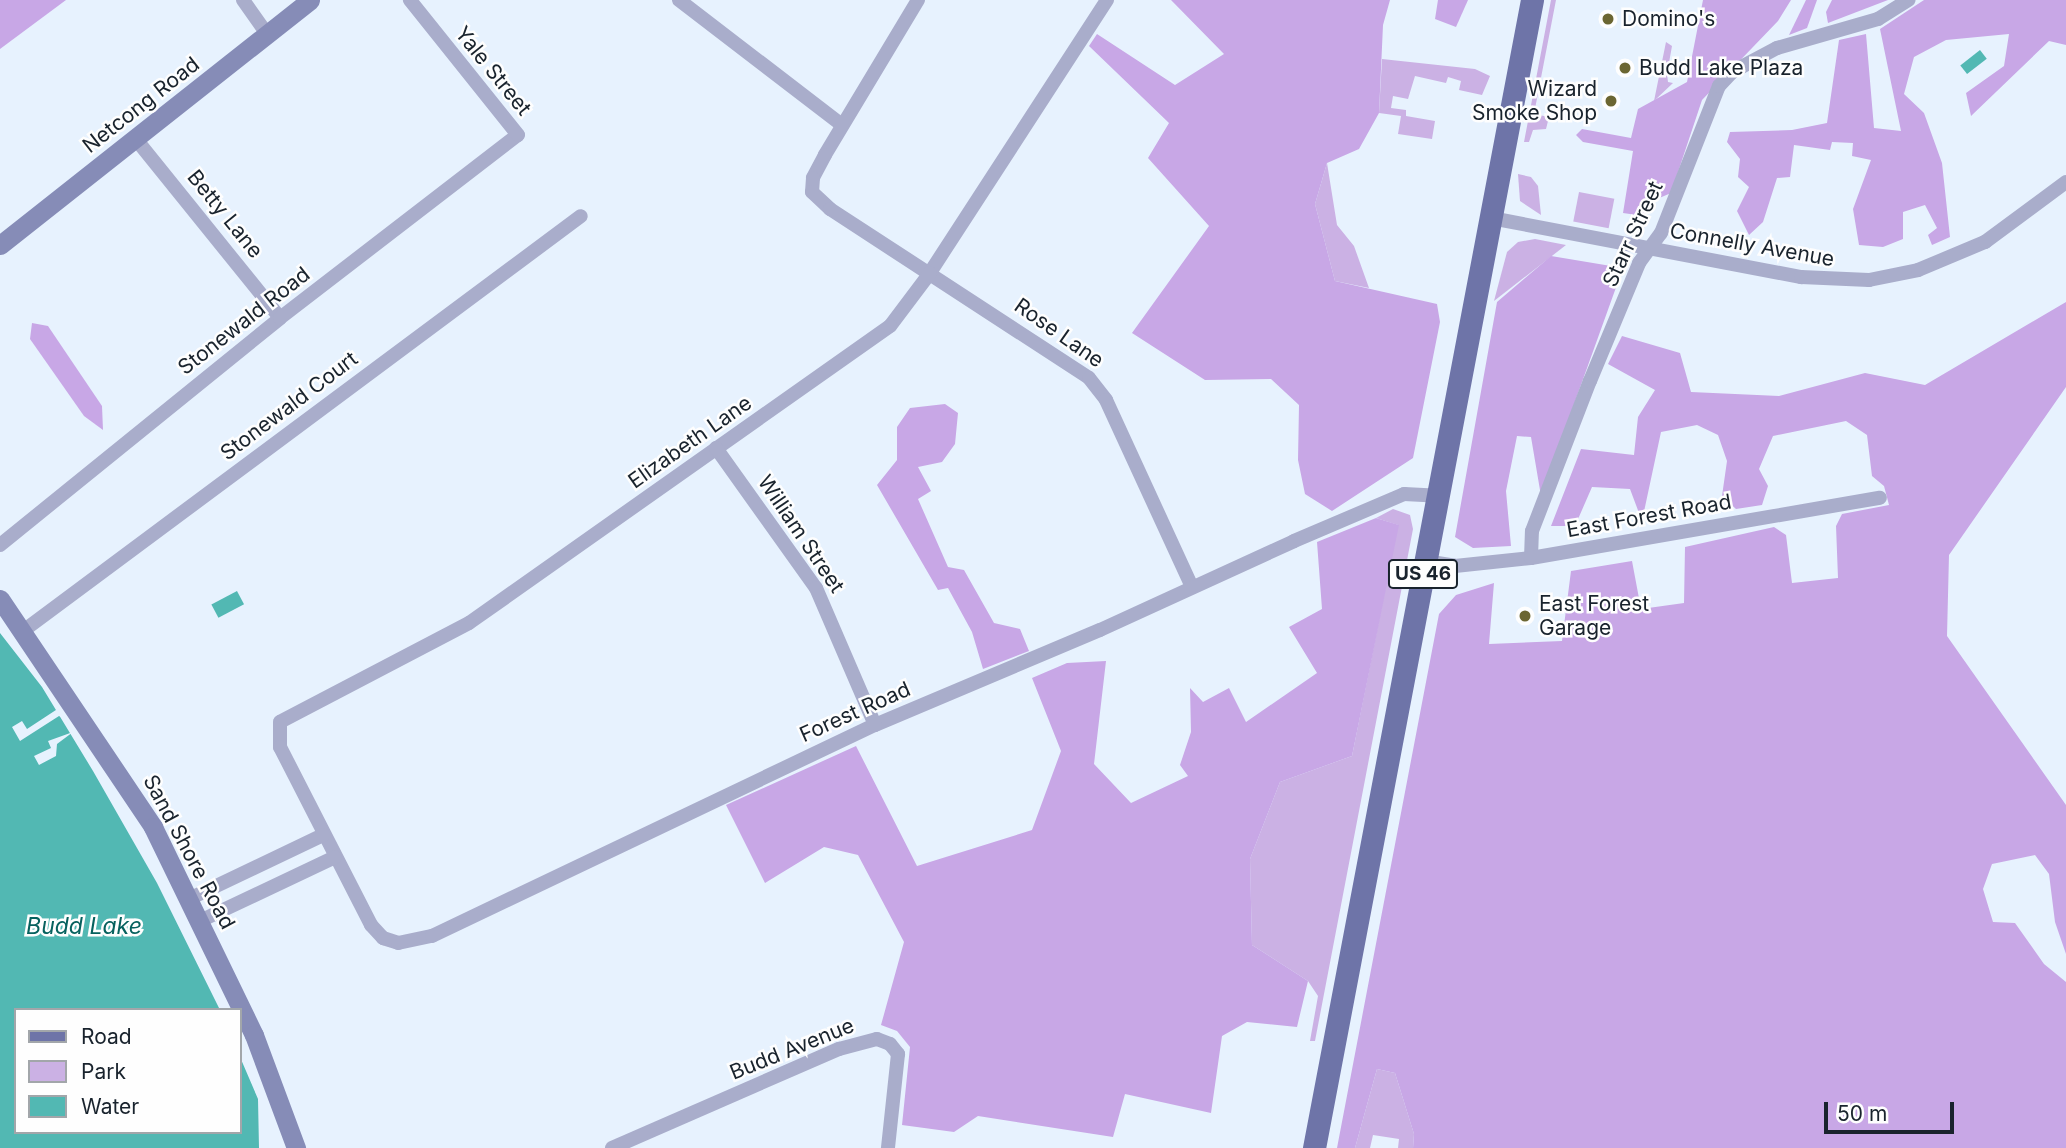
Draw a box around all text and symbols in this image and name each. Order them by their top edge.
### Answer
place label: Domino's [1622,6,1715,32]
marker: Domino's [1600,11,1616,27]
street label: Yale Street [450,21,536,121]
street label: Netcong Road [78,52,204,158]
place label: Budd Lake Plaza [1639,55,1803,81]
marker: Budd Lake Plaza [1617,60,1633,76]
place label: Wizard Smoke Shop [1472,76,1597,126]
marker: Wizard Smoke Shop [1603,93,1619,109]
street label: Betty Lane [182,165,268,263]
street label: Starr Street [1598,177,1668,291]
street label: Connelly Avenue [1668,218,1836,272]
street label: Stonewald Road [173,262,315,380]
street label: Rose Lane [1009,293,1109,373]
street label: Stonewald Court [215,346,363,466]
street label: Elizabeth Lane [623,390,757,494]
street label: William Street [752,470,850,598]
street label: East Forest Road [1565,489,1733,543]
road number: US 46 [1386,558,1460,590]
place label: East Forest Garage [1539,591,1649,641]
marker: East Forest Garage [1517,608,1533,624]
street label: Forest Road [796,676,914,748]
street label: Sand Shore Road [138,770,240,934]
water label: Budd Lake [26,912,142,940]
legend [14,1008,242,1134]
street label: Budd Avenue [726,1013,858,1085]
text: Road [81,1024,132,1049]
text: Park [81,1059,126,1084]
scale bar [1828,1088,1958,1132]
text: Water [81,1094,139,1119]
text: 50 m [1837,1101,1887,1126]

